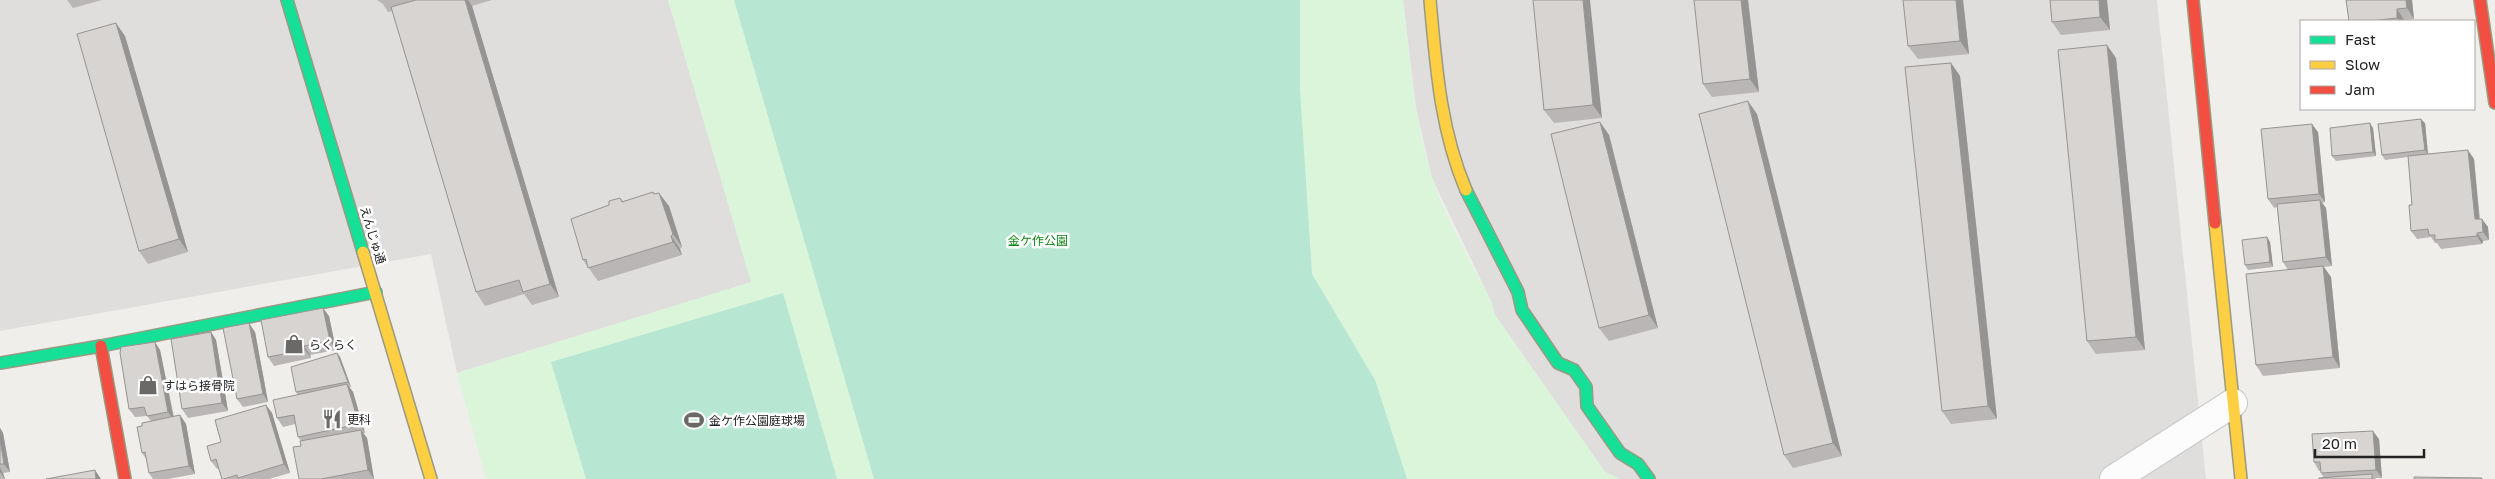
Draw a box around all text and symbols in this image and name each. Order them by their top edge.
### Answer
legend [2300,20,2475,110]
text: Fast [2345,30,2376,48]
text: Slow [2345,55,2380,73]
text: Jam [2345,80,2375,98]
street label: えんじゅ通 [357,204,389,266]
park label: 金ケ作公園 [1008,233,1068,248]
shop icon: らくらく [283,333,305,355]
place label: らくらく [309,337,357,352]
shop icon: すはら接骨院 [137,374,159,396]
place label: すはら接骨院 [163,378,235,393]
restaurant icon: 更科 [321,408,343,430]
sports icon: 金ケ作公園庭球場 [683,409,705,431]
place label: 更科 [347,412,371,427]
place label: 金ケ作公園庭球場 [709,413,805,428]
scale bar [2315,426,2424,458]
text: 20 m [2322,434,2357,452]

